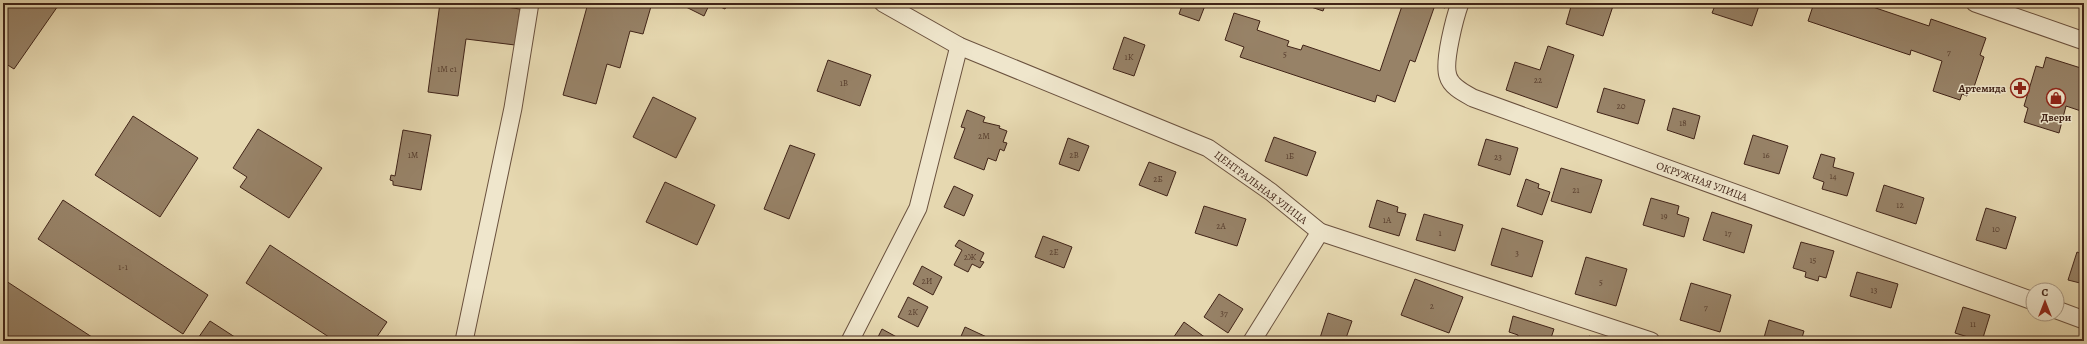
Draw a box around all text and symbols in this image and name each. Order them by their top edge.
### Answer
house number: 7 [1947,46,1951,58]
house number: 5 [1283,48,1287,60]
house number: 1К [1125,51,1134,63]
house number: 1М с1 [437,63,457,75]
house number: 22 [1534,74,1543,86]
house number: 1В [840,77,848,89]
pharmacy icon: Артемида [2009,77,2031,99]
place label: Артемида [1957,81,2007,96]
shop icon: Двери [2045,87,2067,109]
house number: 20 [1616,100,1626,112]
place label: Двери [2041,110,2072,125]
house number: 18 [1679,117,1687,129]
house number: 2М [978,130,990,142]
street label: ЦЕНТРАЛЬНАЯ УЛИЦА [1211,147,1311,228]
house number: 1М [408,149,419,161]
house number: 2В [1069,149,1079,161]
house number: 16 [1762,149,1770,161]
house number: 1Б [1286,150,1294,162]
house number: 23 [1494,151,1502,163]
street label: ОКРУЖНАЯ УЛИЦА [1654,158,1750,205]
house number: 14 [1829,170,1837,182]
house number: 2Б [1153,173,1163,185]
house number: 21 [1572,184,1580,196]
house number: 12 [1896,199,1904,211]
house number: 19 [1660,210,1668,222]
house number: 1А [1383,214,1392,226]
house number: 2А [1216,220,1227,232]
house number: 10 [1992,223,2000,235]
house number: 1 [1438,227,1442,239]
house number: 17 [1725,227,1732,239]
house number: 2Е [1049,246,1059,258]
house number: 3 [1515,247,1519,259]
house number: 2Ж [964,251,977,263]
house number: 15 [1810,254,1817,266]
house number: 1-1 [118,261,128,273]
house number: 2И [921,275,933,287]
house number: 5 [1599,276,1603,288]
north arrow [2025,282,2065,322]
house number: 13 [1871,284,1878,296]
text: С [2042,285,2049,300]
house number: 2 [1430,300,1435,312]
house number: 7 [1704,301,1708,313]
house number: 2К [908,306,918,318]
house number: 37 [1220,307,1228,319]
house number: 11 [1970,318,1976,330]

